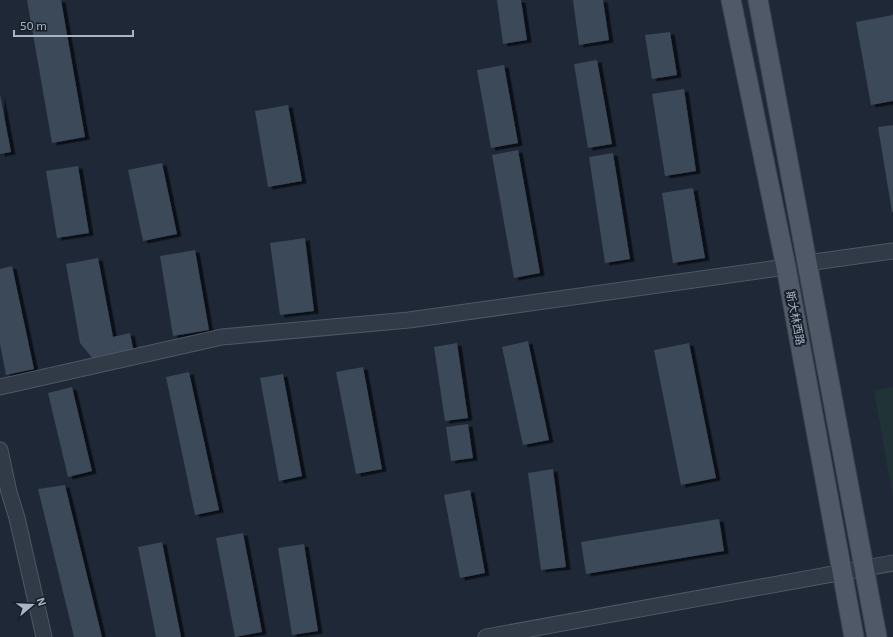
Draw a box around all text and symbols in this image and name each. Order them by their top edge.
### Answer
scale bar [14,12,133,38]
text: 50 m [20,18,47,32]
street label: 斯大林西路 [784,290,808,346]
north arrow [12,585,52,625]
text: N [34,596,49,608]

